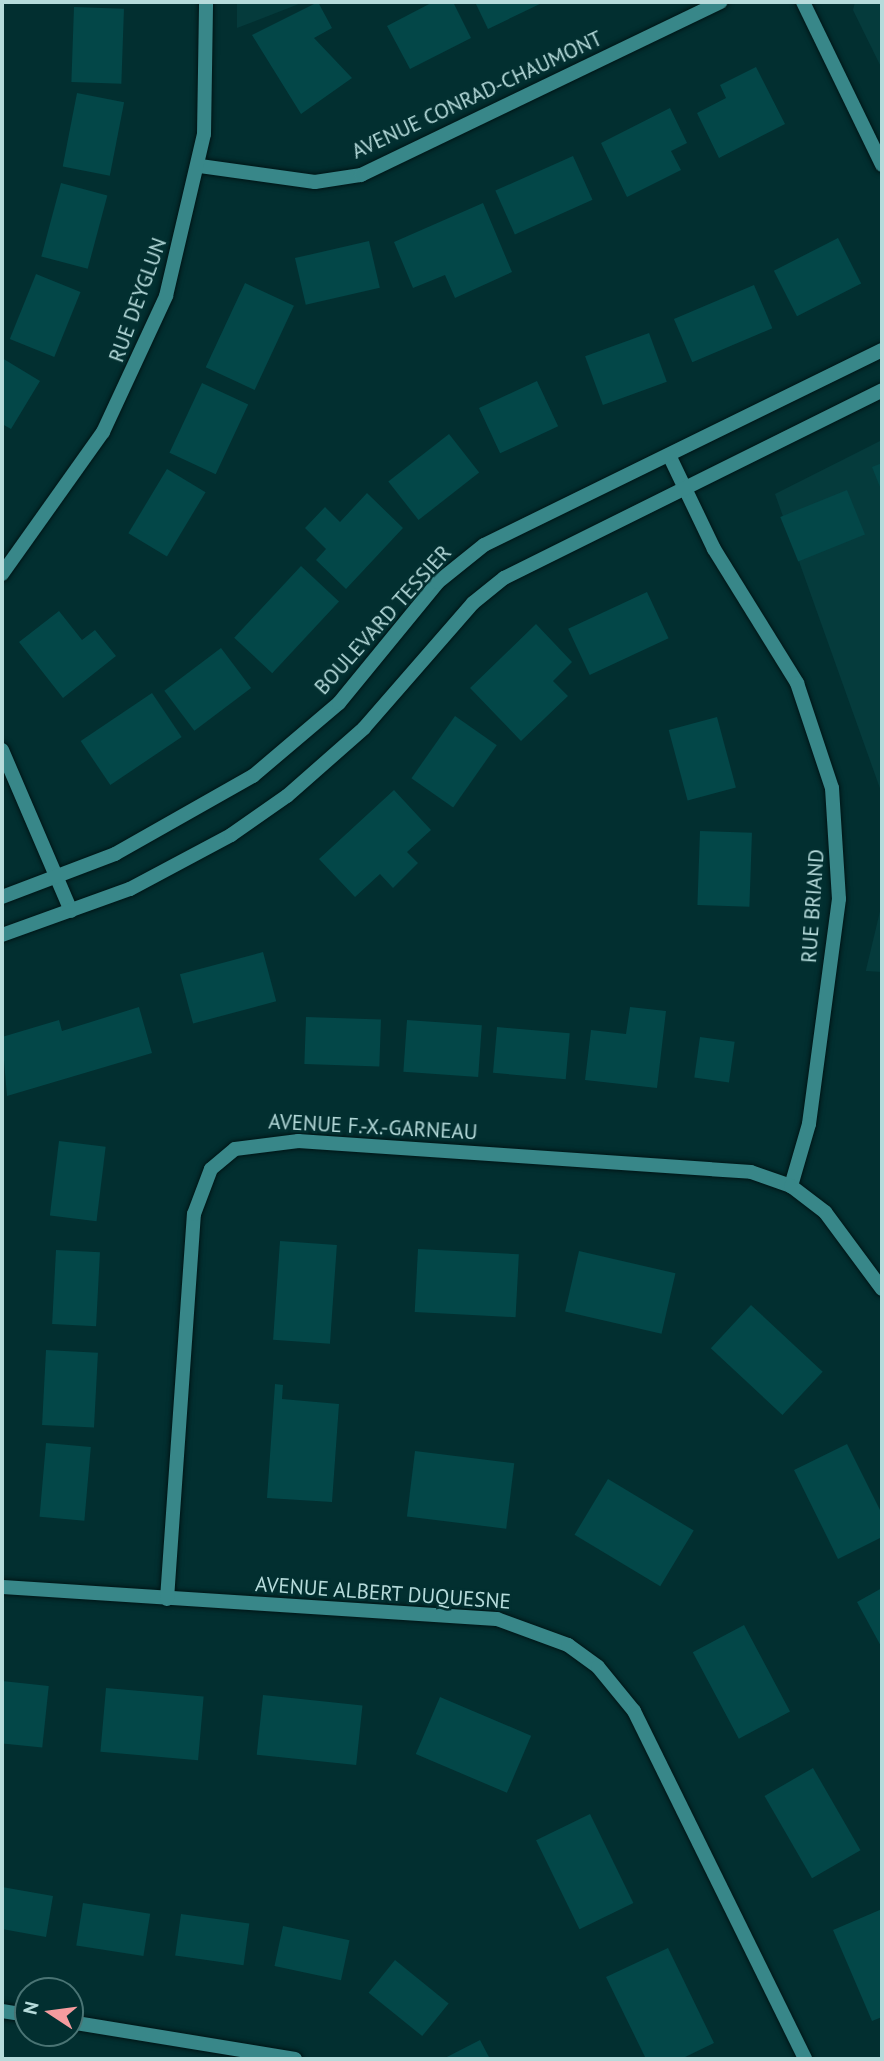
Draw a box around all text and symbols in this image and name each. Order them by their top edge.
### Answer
street label: AVENUE CONRAD-CHAUMONT [348,26,606,164]
street label: RUE DEYGLUN [104,234,172,366]
street label: BOULEVARD TESSIER [309,540,457,700]
street label: RUE BRIAND [796,848,830,964]
street label: AVENUE F.-X.-GARNEAU [268,1109,478,1145]
street label: AVENUE ALBERT DUQUESNE [254,1571,512,1615]
north arrow [14,1977,84,2047]
text: N [17,1999,44,2017]

